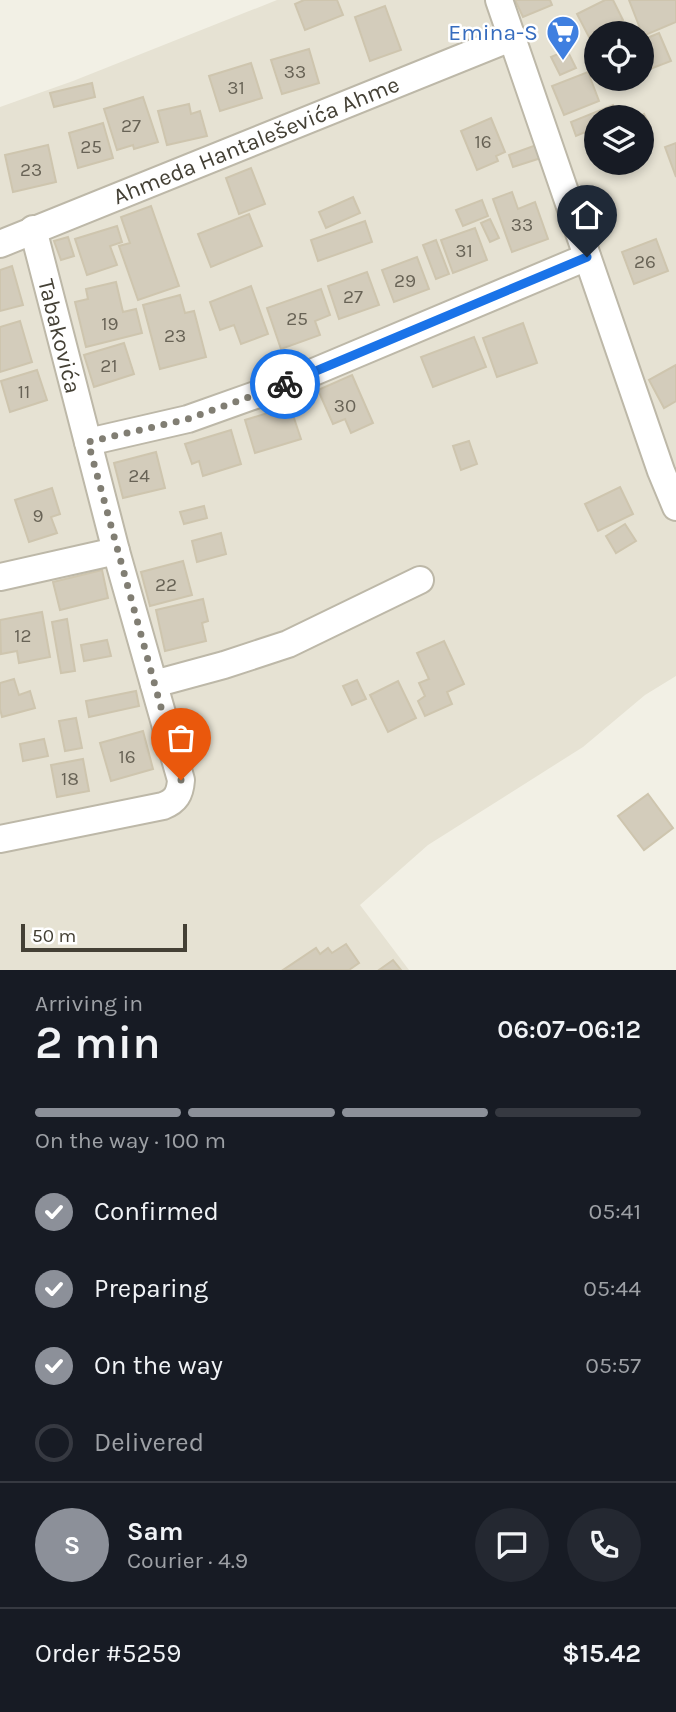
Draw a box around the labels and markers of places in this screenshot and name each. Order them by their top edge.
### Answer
supermarket icon: Emina-S [544,13,582,62]
place label: Emina-S [448,19,538,46]
pin [557,185,617,257]
pin [151,708,211,780]

